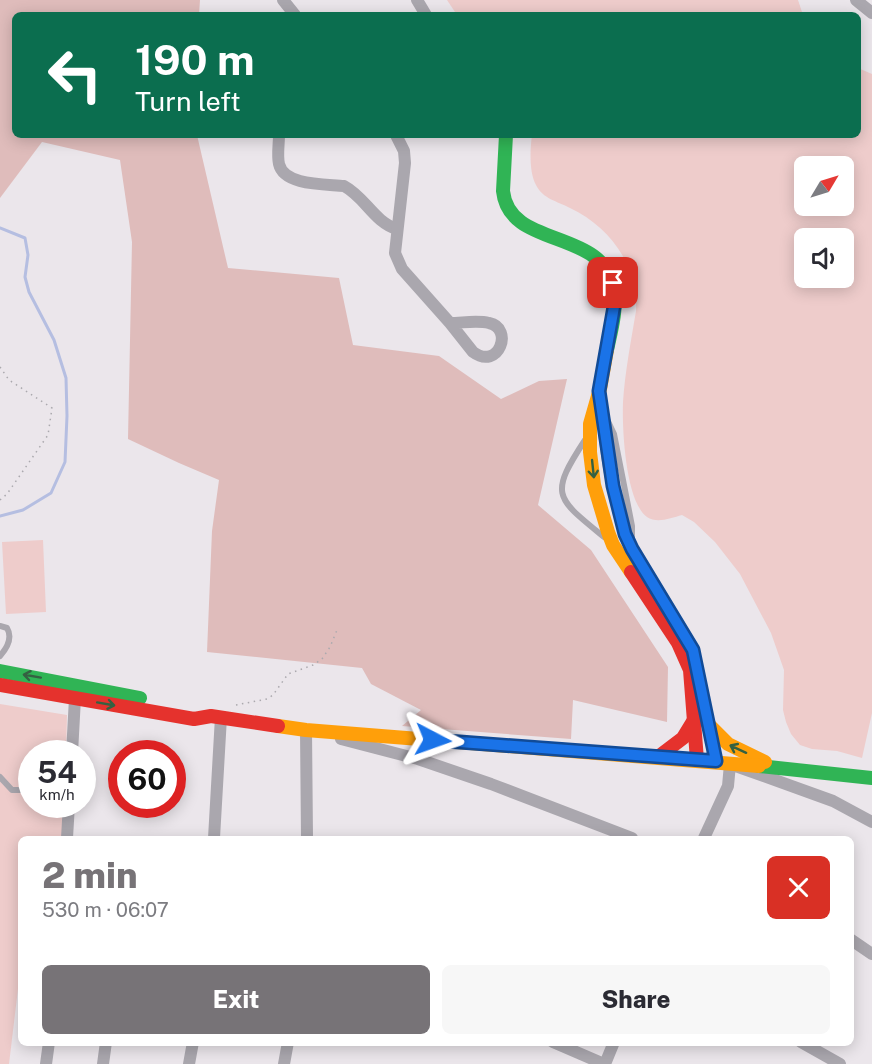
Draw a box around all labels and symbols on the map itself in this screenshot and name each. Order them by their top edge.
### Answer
north arrow [794,156,854,216]
pin [587,257,638,308]
one-way arrow [588,459,599,479]
one-way arrow [22,670,42,681]
one-way arrow [96,699,115,710]
position arrow [401,708,465,772]
speed limit sign: 60 [108,740,186,818]
one-way arrow [729,742,747,754]

